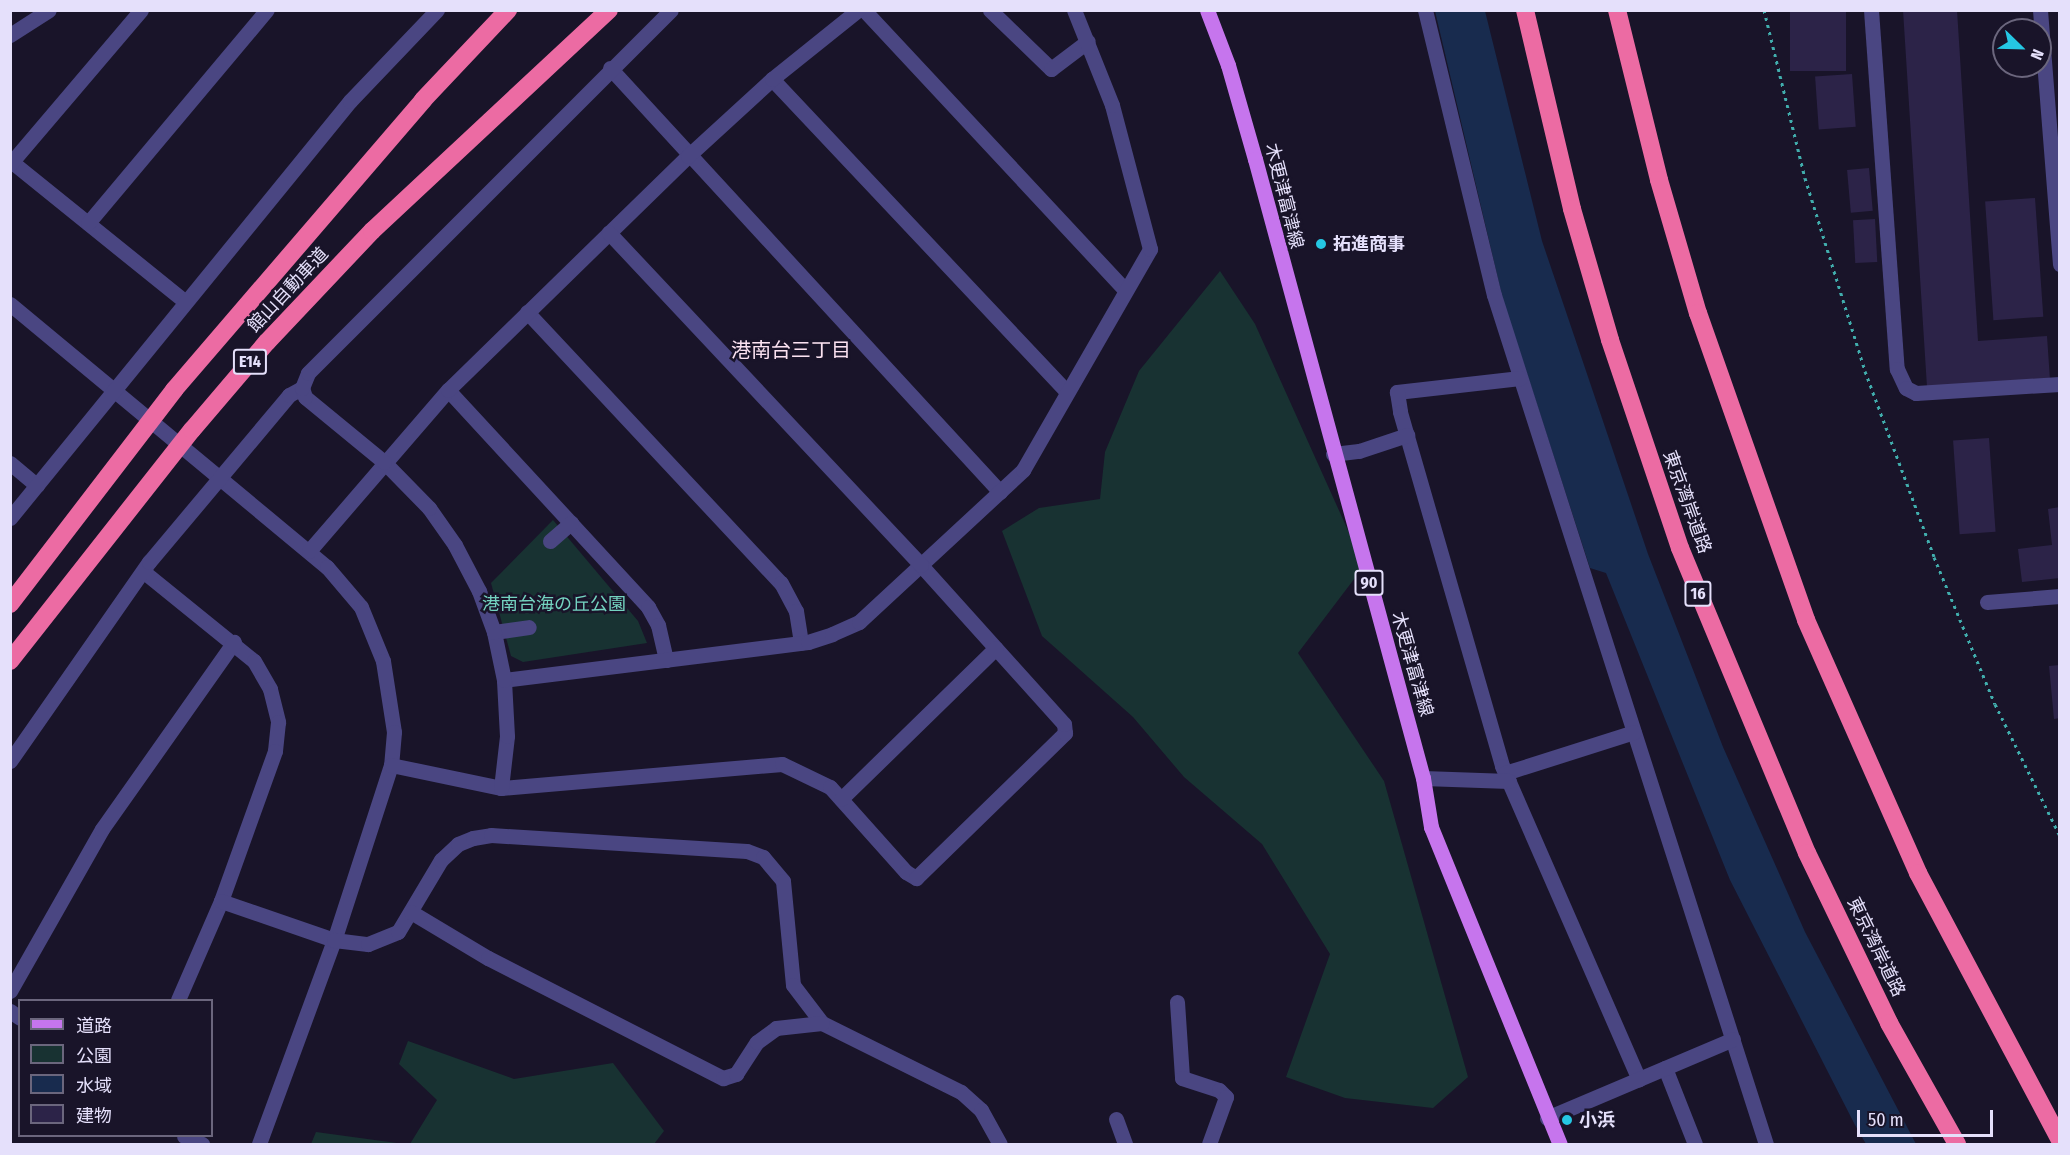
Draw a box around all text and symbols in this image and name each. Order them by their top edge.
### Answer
north arrow [1992,18,2052,78]
text: N [2027,46,2048,63]
street label: 木更津富津線 [1260,141,1308,251]
place label: 拓進商事 [1333,233,1405,255]
marker: 拓進商事 [1314,237,1328,251]
street label: 館山自動車道 [243,243,333,337]
district label: 港南台三丁目 [731,338,851,362]
road number: E14 [232,349,268,375]
street label: 東京湾岸道路 [1658,448,1716,556]
road number: 90 [1354,570,1384,596]
road number: 16 [1683,581,1713,607]
park label: 港南台海の丘公園 [482,593,626,615]
street label: 木更津富津線 [1387,609,1437,719]
street label: 東京湾岸道路 [1843,894,1909,1000]
legend [18,999,213,1137]
text: 道路 [76,1015,112,1037]
text: 公園 [76,1045,112,1067]
text: 水域 [76,1075,112,1097]
scale bar [1860,1098,1996,1136]
text: 建物 [76,1105,112,1127]
place label: 小浜 [1579,1109,1615,1131]
text: 50 m [1868,1109,1904,1131]
marker: 小浜 [1560,1113,1574,1127]

